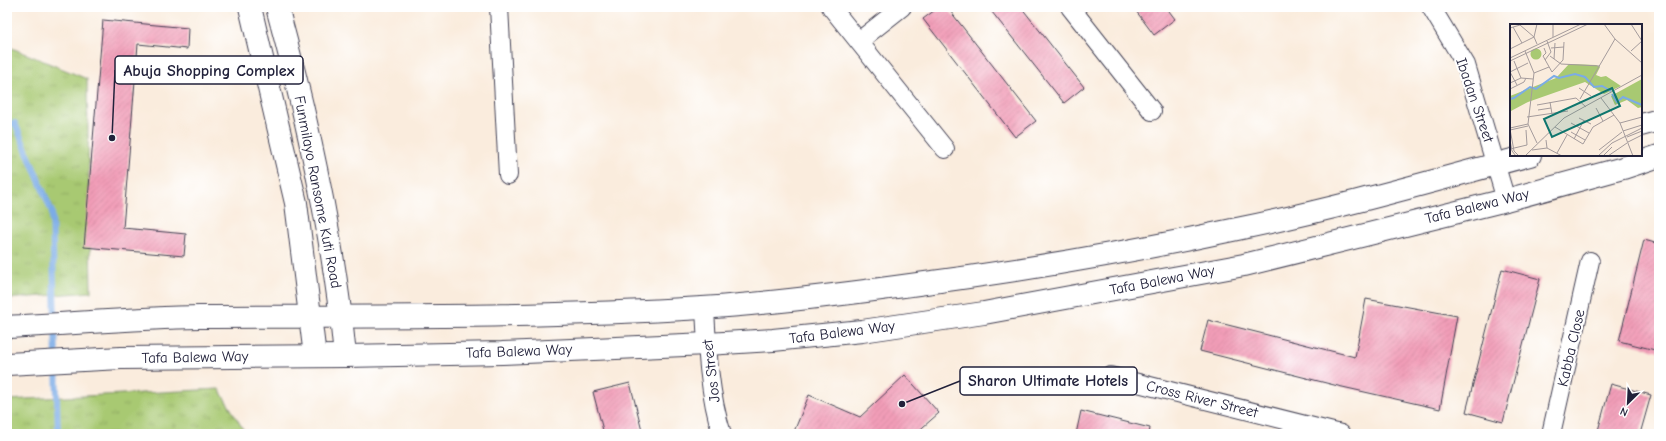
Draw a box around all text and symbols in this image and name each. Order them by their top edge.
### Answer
inset map [1510,24,1642,156]
street label: Ibadan Street [1452,55,1498,145]
callout: Abuja Shopping Complex [115,56,303,84]
text: Abuja Shopping Complex [123,62,295,80]
street label: Funmilayo Ransome Kuti Road [290,94,346,290]
street label: Tafa Balewa Way [1423,184,1531,228]
street label: Tafa Balewa Way [1108,261,1216,299]
street label: Kabba Close [1553,307,1589,389]
street label: Tafa Balewa Way [788,317,896,347]
street label: Jos Street [698,338,724,404]
street label: Tafa Balewa Way [465,340,573,362]
street label: Tafa Balewa Way [142,347,249,367]
callout: Sharon Ultimate Hotels [960,367,1137,395]
text: Sharon Ultimate Hotels [968,372,1128,390]
street label: Cross River Street [1144,376,1260,422]
north arrow [1608,383,1648,423]
text: N [1618,404,1630,419]

